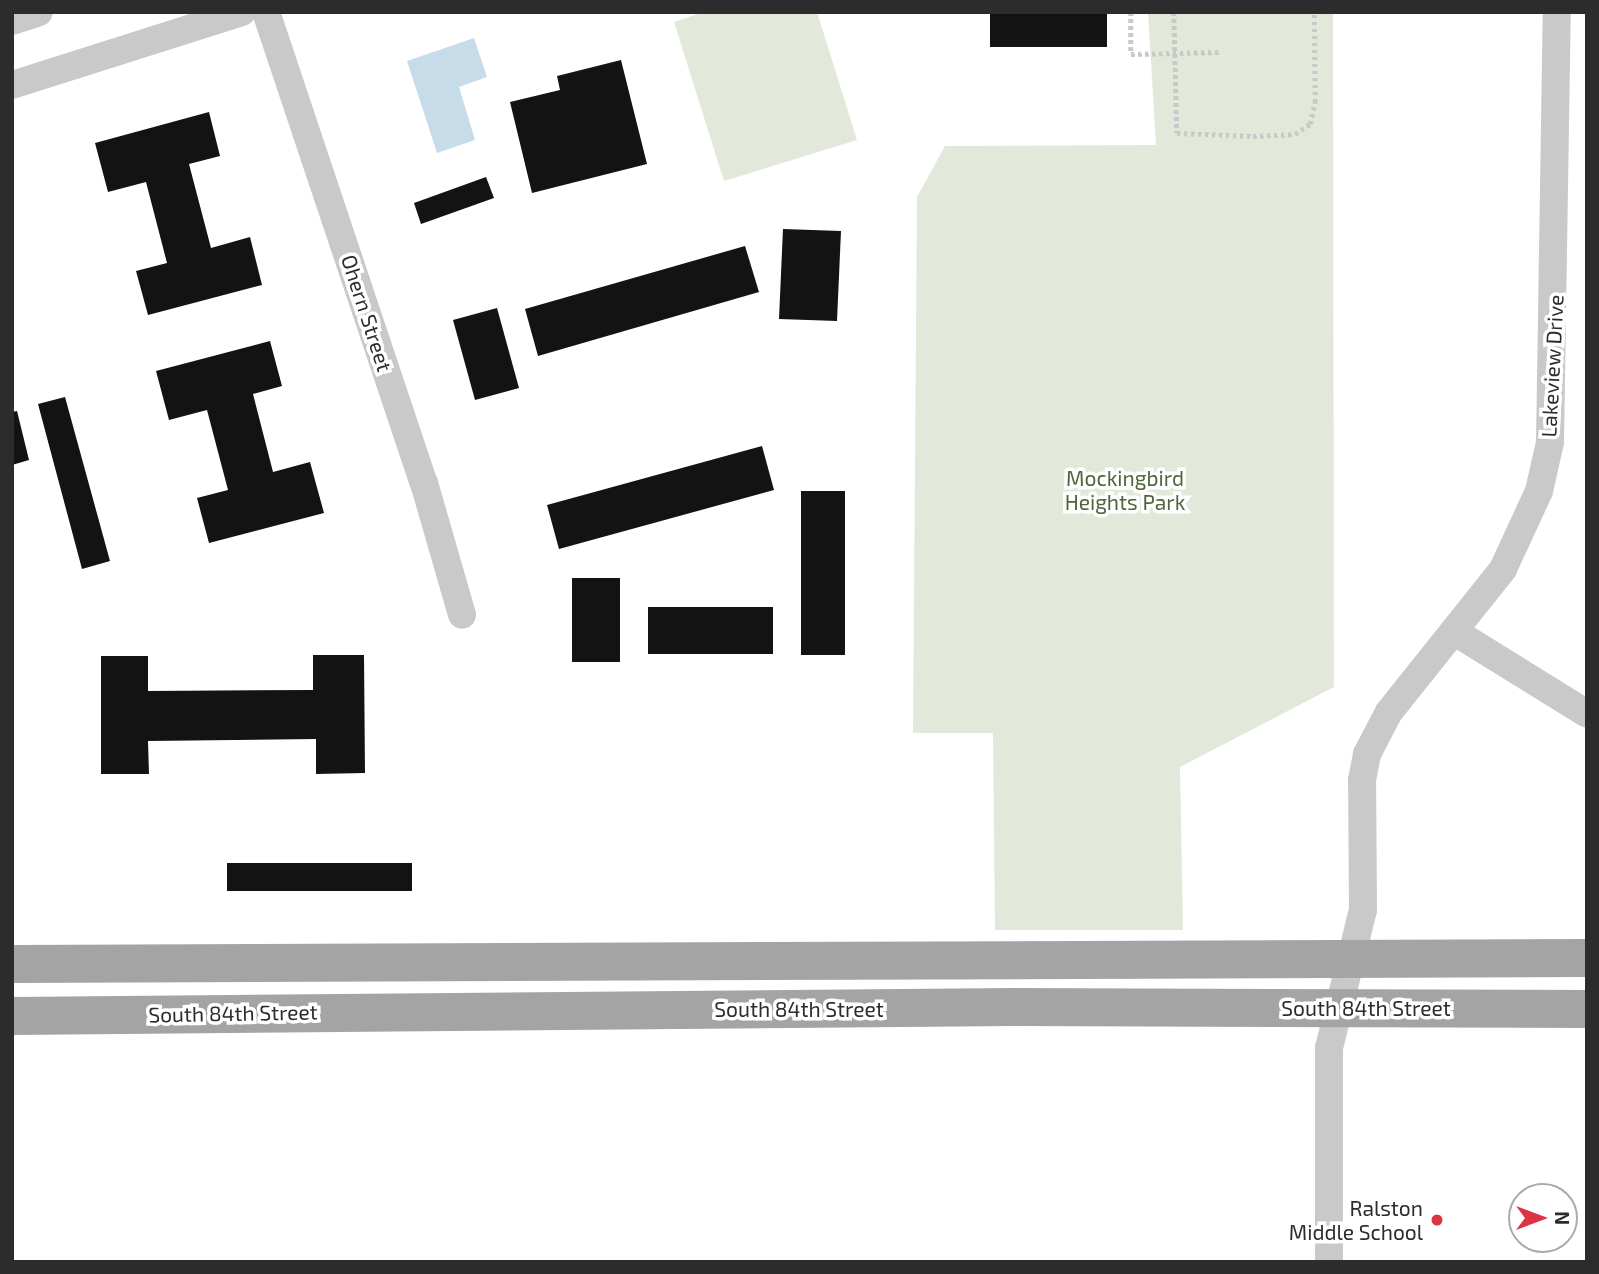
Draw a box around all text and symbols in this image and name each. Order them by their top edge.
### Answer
street label: Ohern Street [336,251,398,375]
street label: Lakeview Drive [1536,294,1568,438]
park label: Mockingbird Heights Park [1065,465,1185,515]
street label: South 84th Street [1281,995,1451,1021]
street label: South 84th Street [714,996,884,1022]
street label: South 84th Street [148,999,318,1027]
north arrow [1508,1183,1578,1253]
place label: Ralston Middle School [1289,1195,1423,1245]
text: N [1551,1211,1574,1225]
marker: Ralston Middle School [1429,1212,1445,1228]

